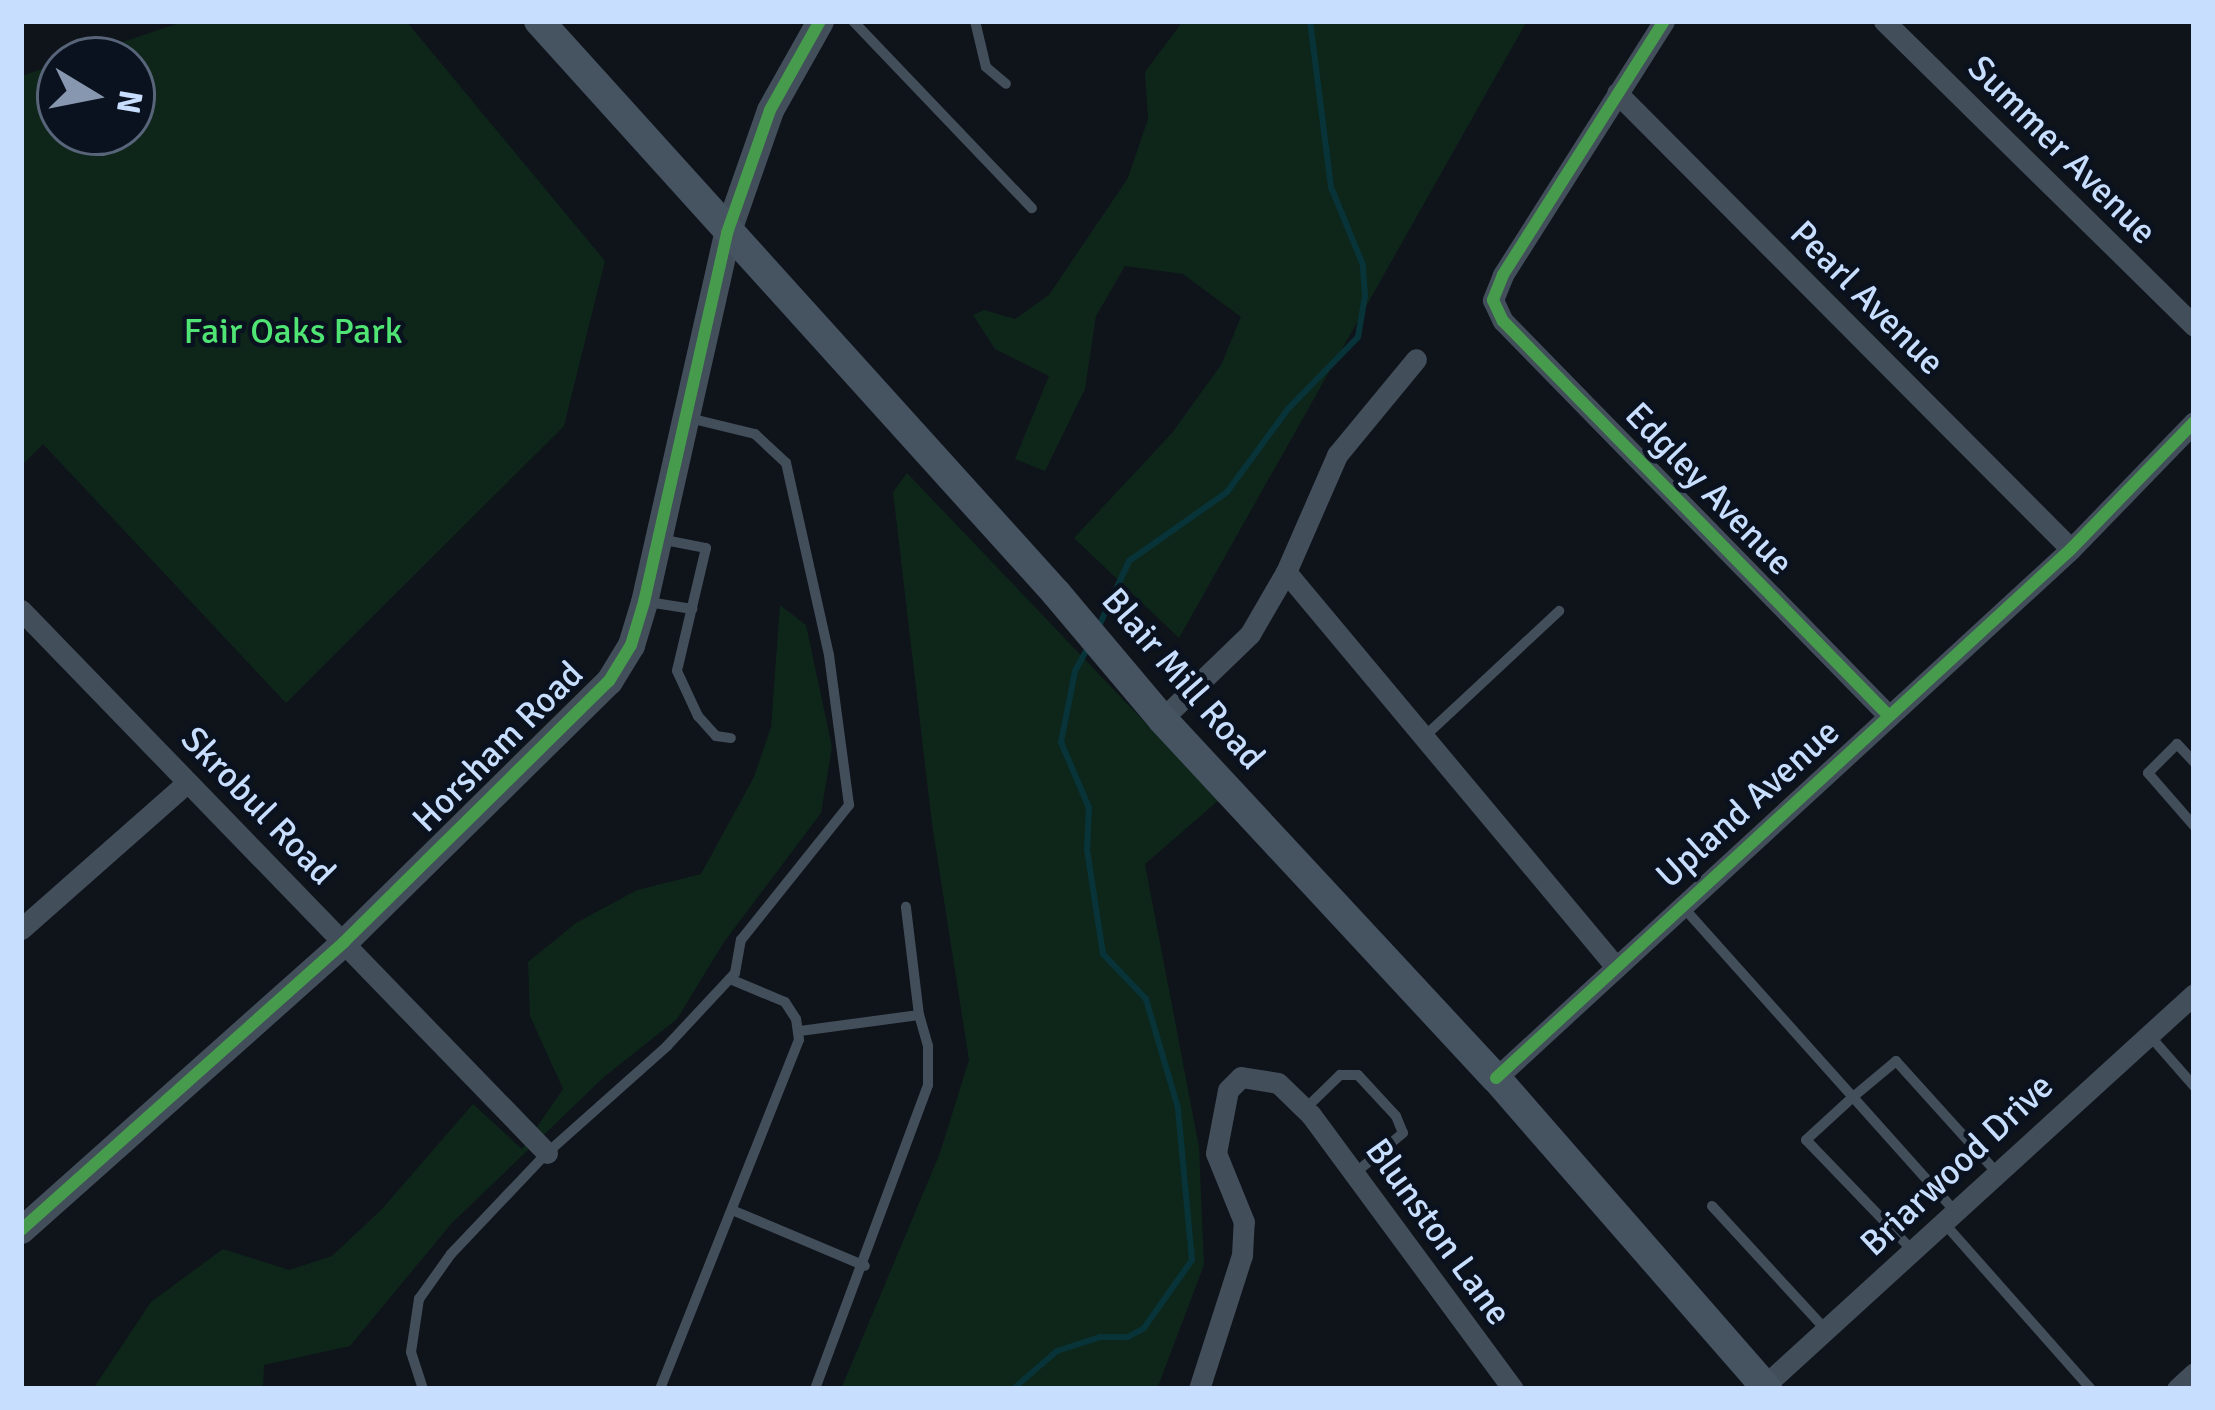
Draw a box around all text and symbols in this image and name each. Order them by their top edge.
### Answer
north arrow [36,36,156,156]
street label: Summer Avenue [1959,47,2165,253]
text: N [107,87,151,117]
street label: Pearl Avenue [1781,212,1953,384]
park label: Fair Oaks Park [183,310,403,354]
street label: Edgley Avenue [1616,394,1802,584]
street label: Blair Mill Road [1092,579,1274,779]
street label: Horsham Road [404,653,592,841]
street label: Upland Avenue [1648,711,1848,897]
street label: Skrobul Road [172,718,344,894]
street label: Briarwood Drive [1852,1065,2062,1265]
street label: Blunston Lane [1356,1130,1520,1334]

